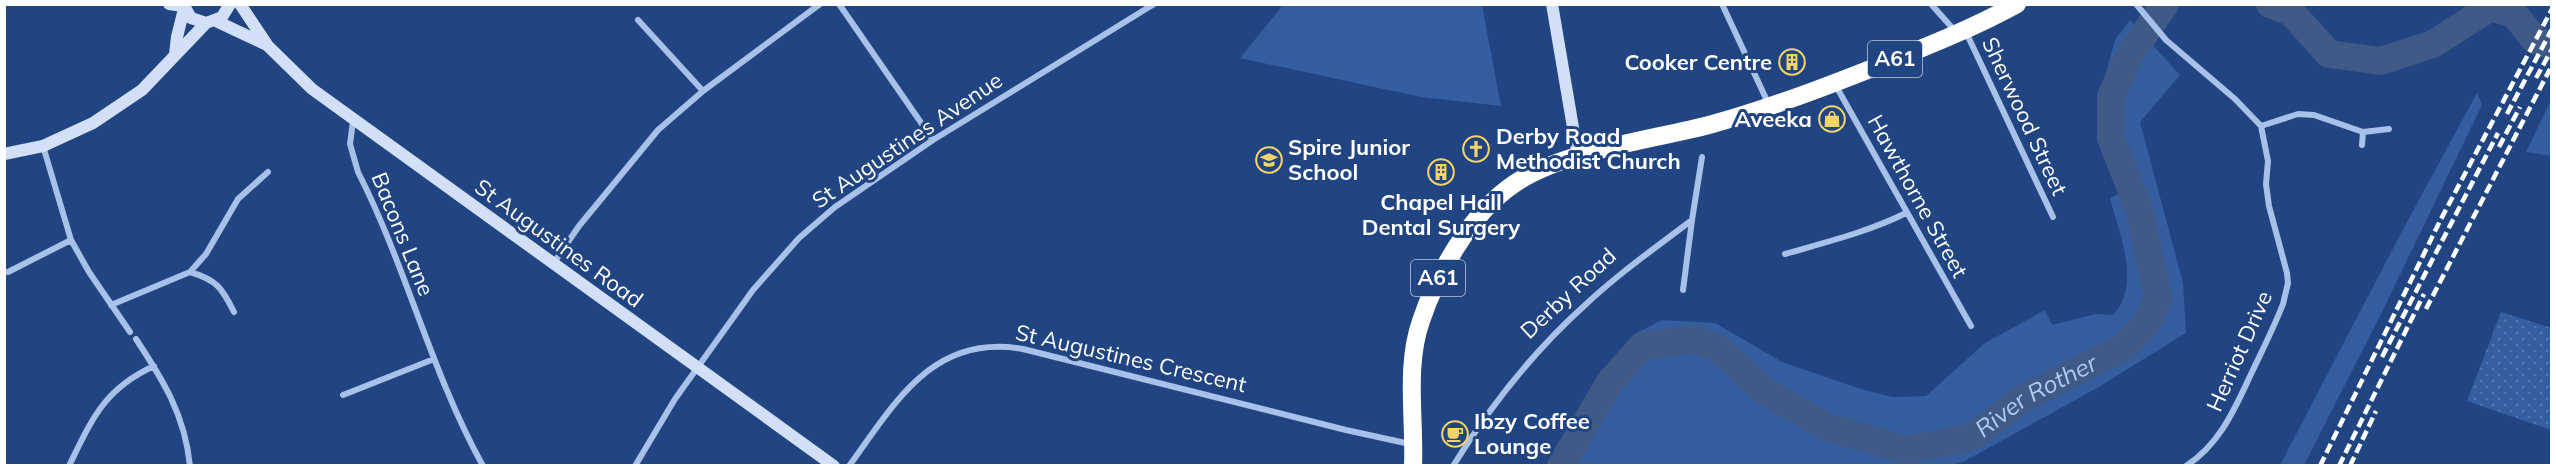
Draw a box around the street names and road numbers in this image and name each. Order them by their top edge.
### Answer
street label: Sherwood Street [1976,33,2074,200]
road number: A61 [1868,41,1922,77]
street label: St Augustines Avenue [806,66,1008,214]
street label: Hawthorne Street [1862,110,1974,283]
street label: Bacons Lane [365,168,441,300]
street label: St Augustines Road [469,173,649,313]
street label: Derby Road [1514,242,1622,344]
road number: A61 [1411,260,1465,296]
street label: Herriot Drive [2200,286,2278,416]
street label: St Augustines Crescent [1013,318,1250,398]

